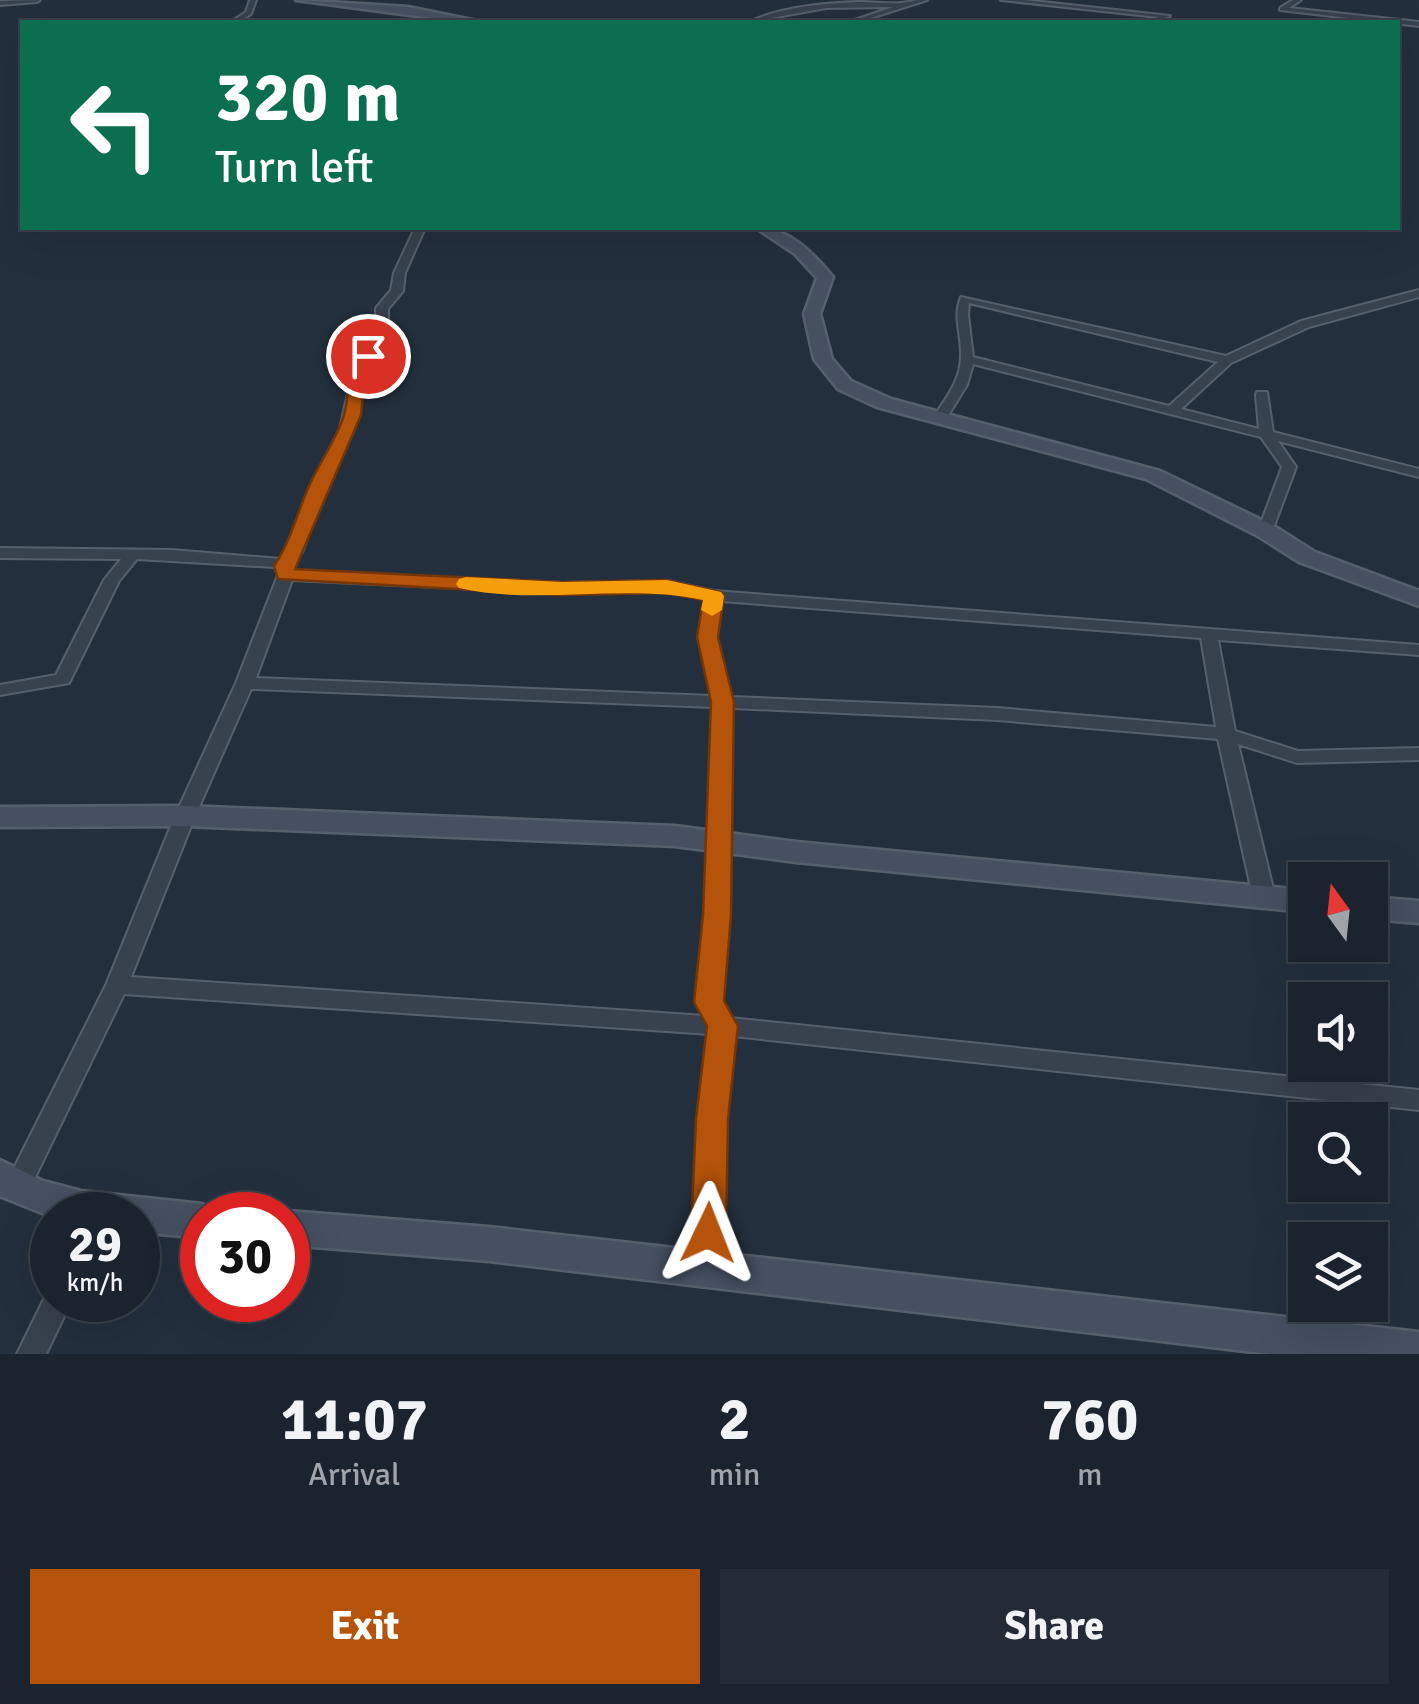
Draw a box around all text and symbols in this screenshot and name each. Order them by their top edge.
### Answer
text: 320 m [215,54,400,140]
icon: left [50,60,180,190]
text: Turn left [215,140,374,195]
pin [326,314,411,399]
icon: arrive [341,329,396,384]
north arrow [1288,862,1388,962]
map controls [1288,862,1388,1322]
button: sound [1288,982,1388,1082]
button: search [1288,1102,1388,1202]
position arrow [656,1181,760,1285]
speed limit sign: 30 [180,1192,310,1322]
text: 29 [68,1214,122,1276]
button: layers [1288,1222,1388,1322]
text: km/h [67,1267,123,1298]
text: 11:07 [281,1383,428,1457]
text: 2 [718,1383,751,1457]
text: 760 [1041,1383,1138,1457]
text: Arrival [308,1455,400,1494]
text: min [709,1455,760,1494]
text: m [1077,1455,1102,1494]
button: Exit [30,1569,700,1684]
button: Share [720,1569,1389,1684]

